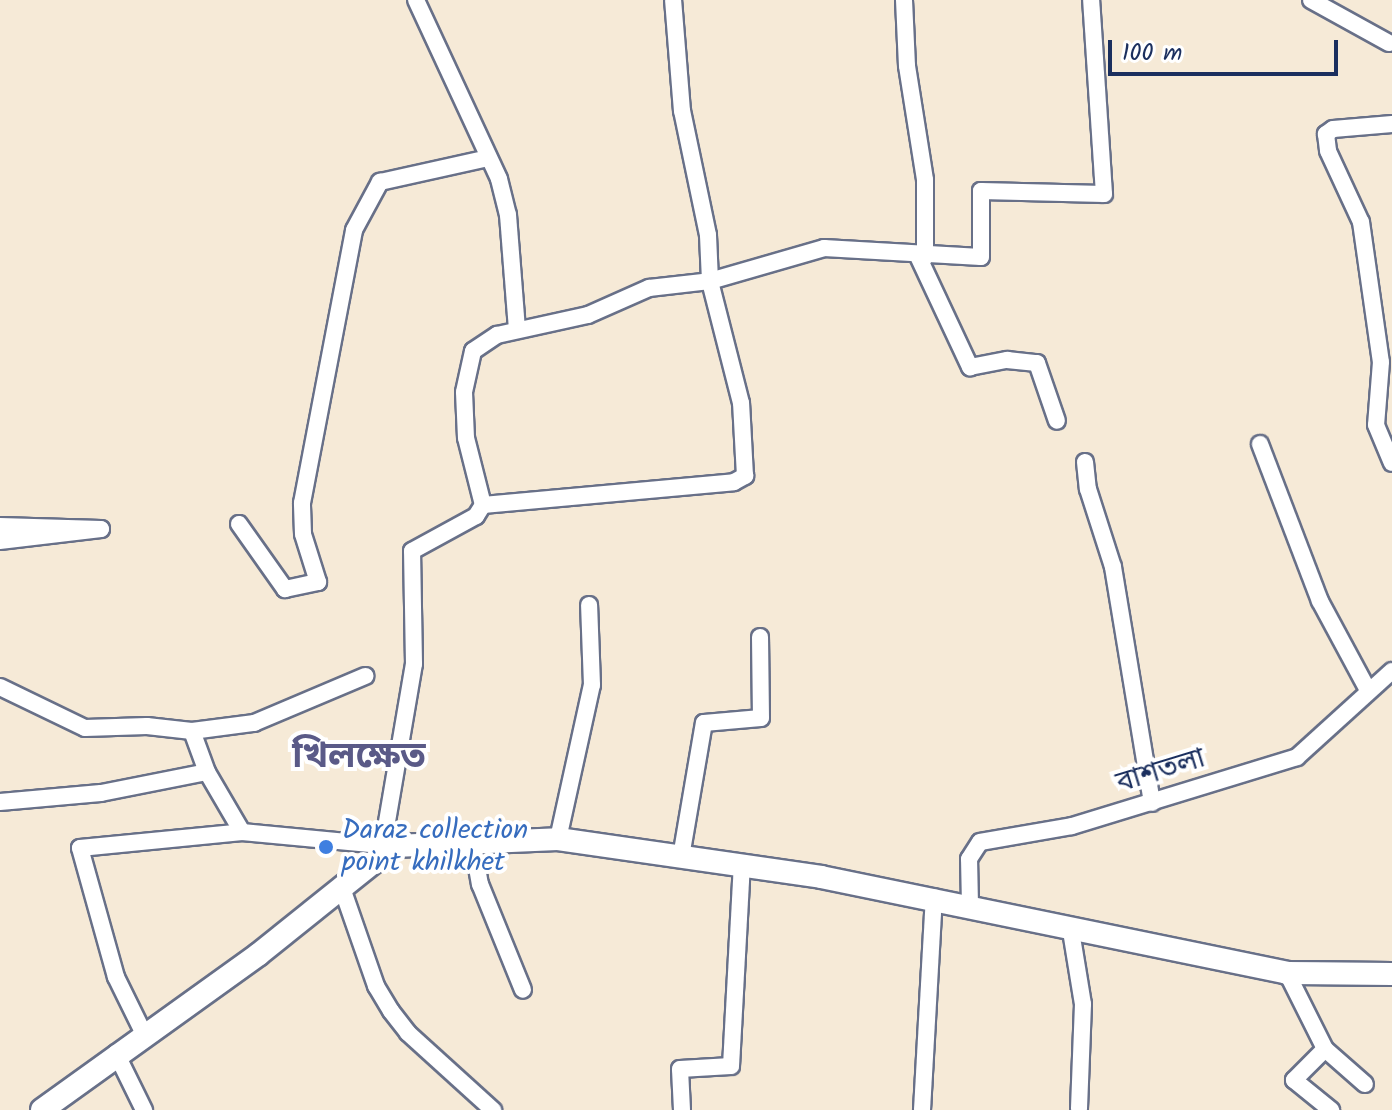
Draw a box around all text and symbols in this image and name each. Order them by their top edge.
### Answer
scale bar [1112,24,1342,74]
text: 100 m [1122,34,1182,73]
district label: খিলক্ষেত [292,736,426,780]
street label: বাশতলা [1113,743,1209,801]
place label: Daraz collection point khilkhet [342,814,528,880]
marker: Daraz collection point khilkhet [317,838,335,856]

